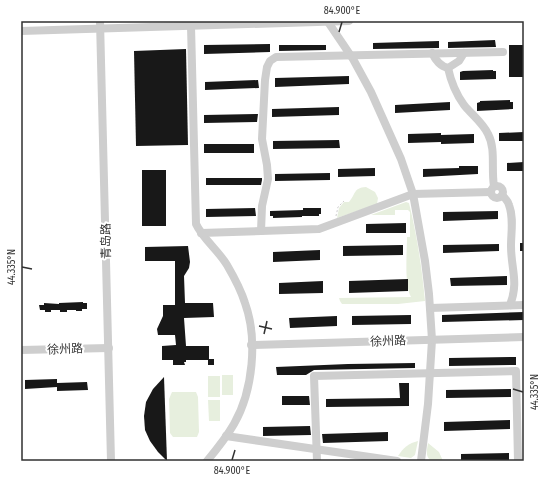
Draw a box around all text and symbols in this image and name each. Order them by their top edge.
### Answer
text: 84.900°E [324,5,360,17]
street label: 青岛路 [99,223,113,259]
text: 44.335°N [6,249,18,285]
street label: 徐州路 [370,333,406,349]
street label: 徐州路 [47,341,83,357]
text: 44.335°N [529,374,541,410]
text: 84.900°E [214,465,250,477]

